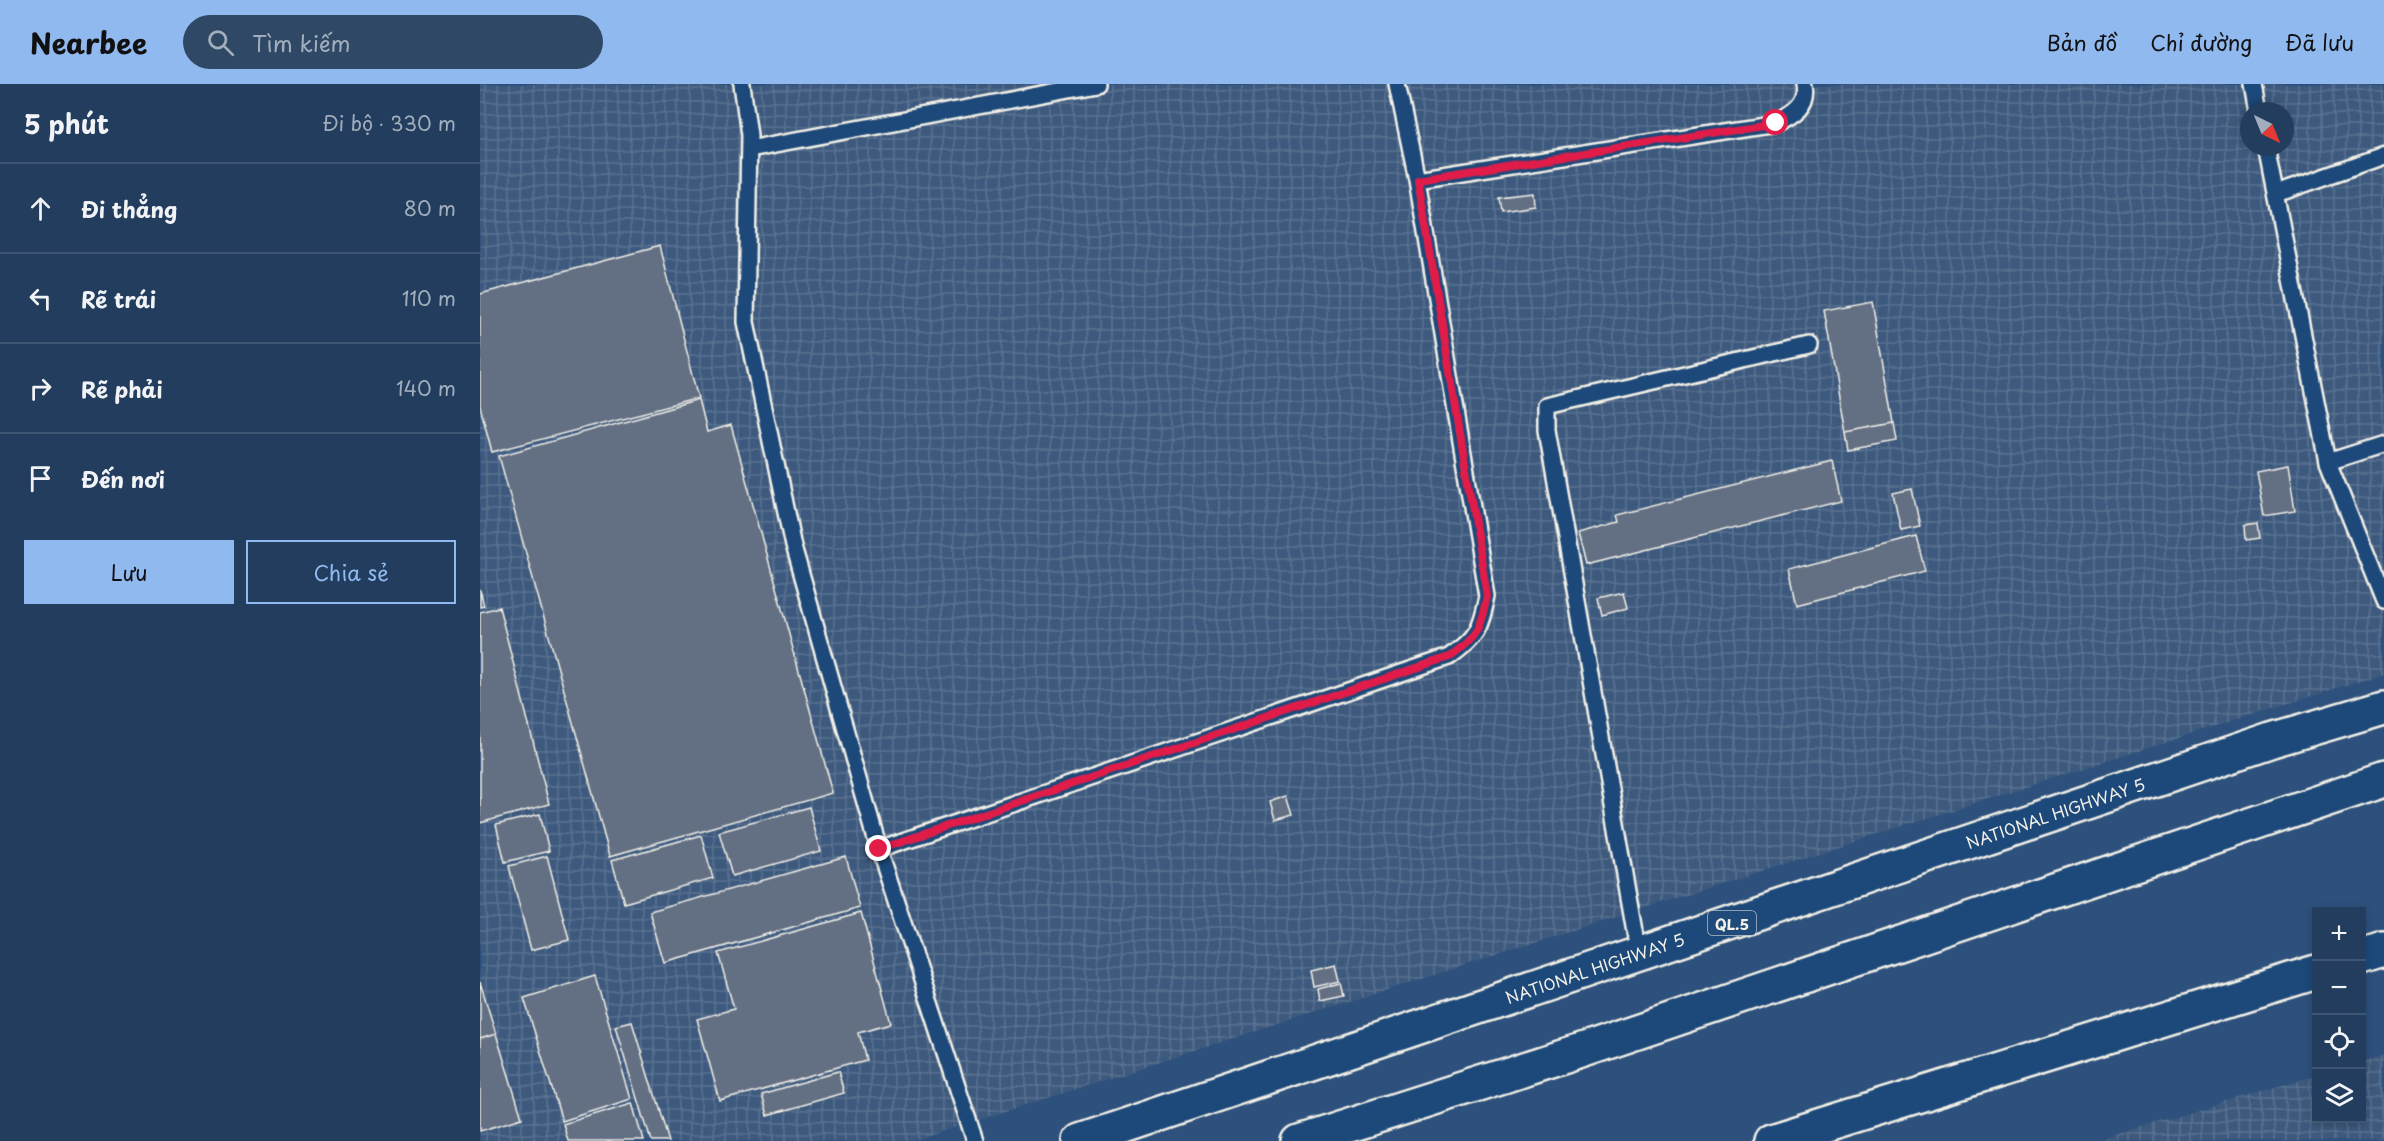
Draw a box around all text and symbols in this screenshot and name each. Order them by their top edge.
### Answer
search box [183,15,603,69]
text: Nearbee [30,21,147,64]
icon: search [204,26,237,59]
text: Tìm kiếm [252,26,351,59]
text: Bản đồ [2047,26,2117,58]
text: Chỉ đường [2150,26,2252,58]
text: Đã lưu [2285,26,2354,58]
north arrow [2240,102,2294,156]
text: 5 phút [24,104,109,143]
text: Đi bộ · 330 m [323,108,456,138]
route start [1762,109,1788,135]
icon: ahead [24,192,57,225]
text: Đi thẳng [81,192,177,225]
text: 80 m [404,193,456,223]
icon: left [24,282,57,315]
text: Rẽ trái [81,282,156,315]
text: 110 m [402,283,456,313]
icon: right [24,372,57,405]
text: Rẽ phải [81,372,163,405]
text: 140 m [396,373,456,403]
icon: arrive [24,462,57,495]
text: Đến nơi [81,462,165,495]
button: Lưu [24,540,234,604]
button: Chia sẻ [246,540,456,604]
street label: NATIONAL HIGHWAY 5 [1963,772,2148,854]
route end [865,835,891,861]
map controls [2312,907,2366,1123]
button: + [2312,907,2366,961]
road number: QL.5 [1708,911,1756,935]
street label: NATIONAL HIGHWAY 5 [1502,927,1687,1009]
button: − [2312,961,2366,1015]
button: locate [2312,1015,2366,1069]
button: layers [2312,1069,2366,1123]

